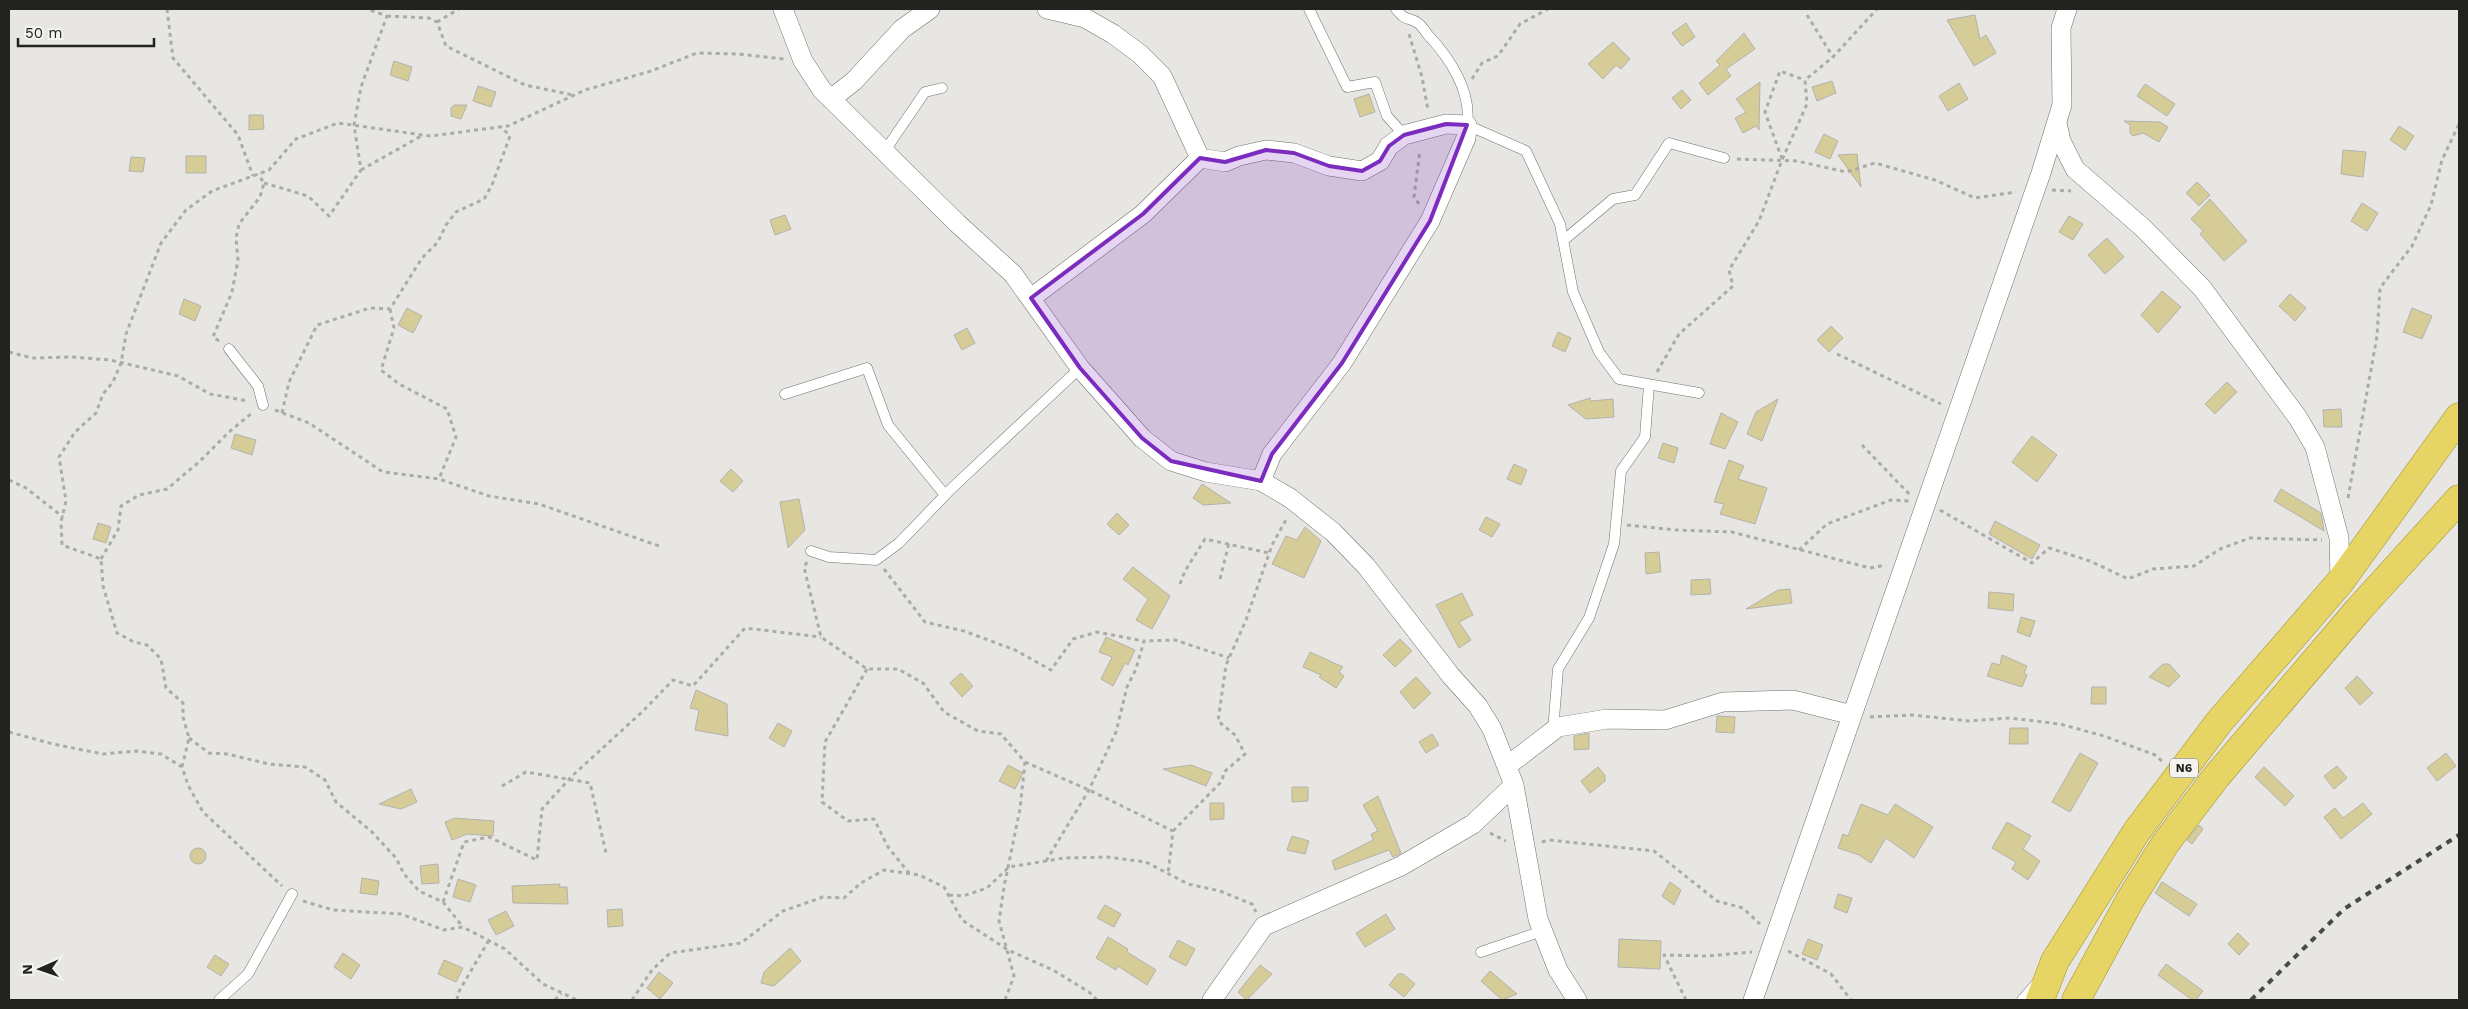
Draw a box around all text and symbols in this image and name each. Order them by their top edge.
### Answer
scale bar [18,15,154,47]
text: 50 m [25,24,62,42]
road number: N6 [2170,758,2198,778]
north arrow [15,944,65,994]
text: N [19,964,35,975]

